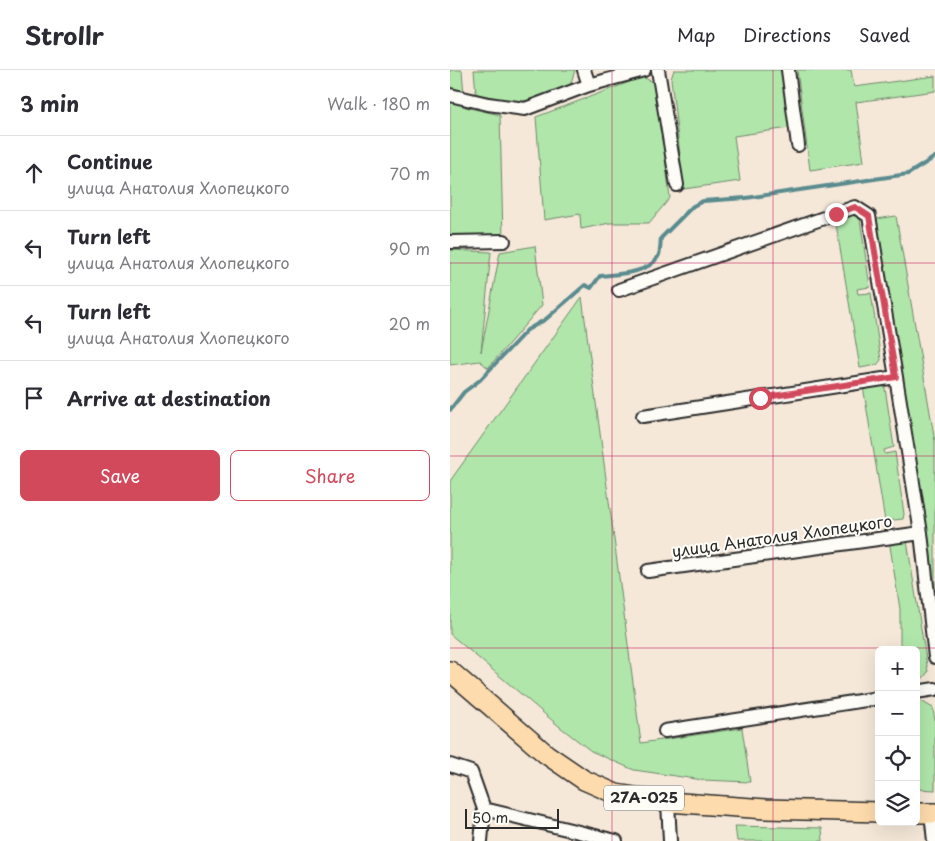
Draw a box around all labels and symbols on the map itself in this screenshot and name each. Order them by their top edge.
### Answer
route end [825,203,848,226]
route start [749,387,772,410]
street label: улица Анатолия Хлопецкого [670,508,894,562]
road number: 27А-025 [604,786,684,810]
scale bar [465,806,559,829]

